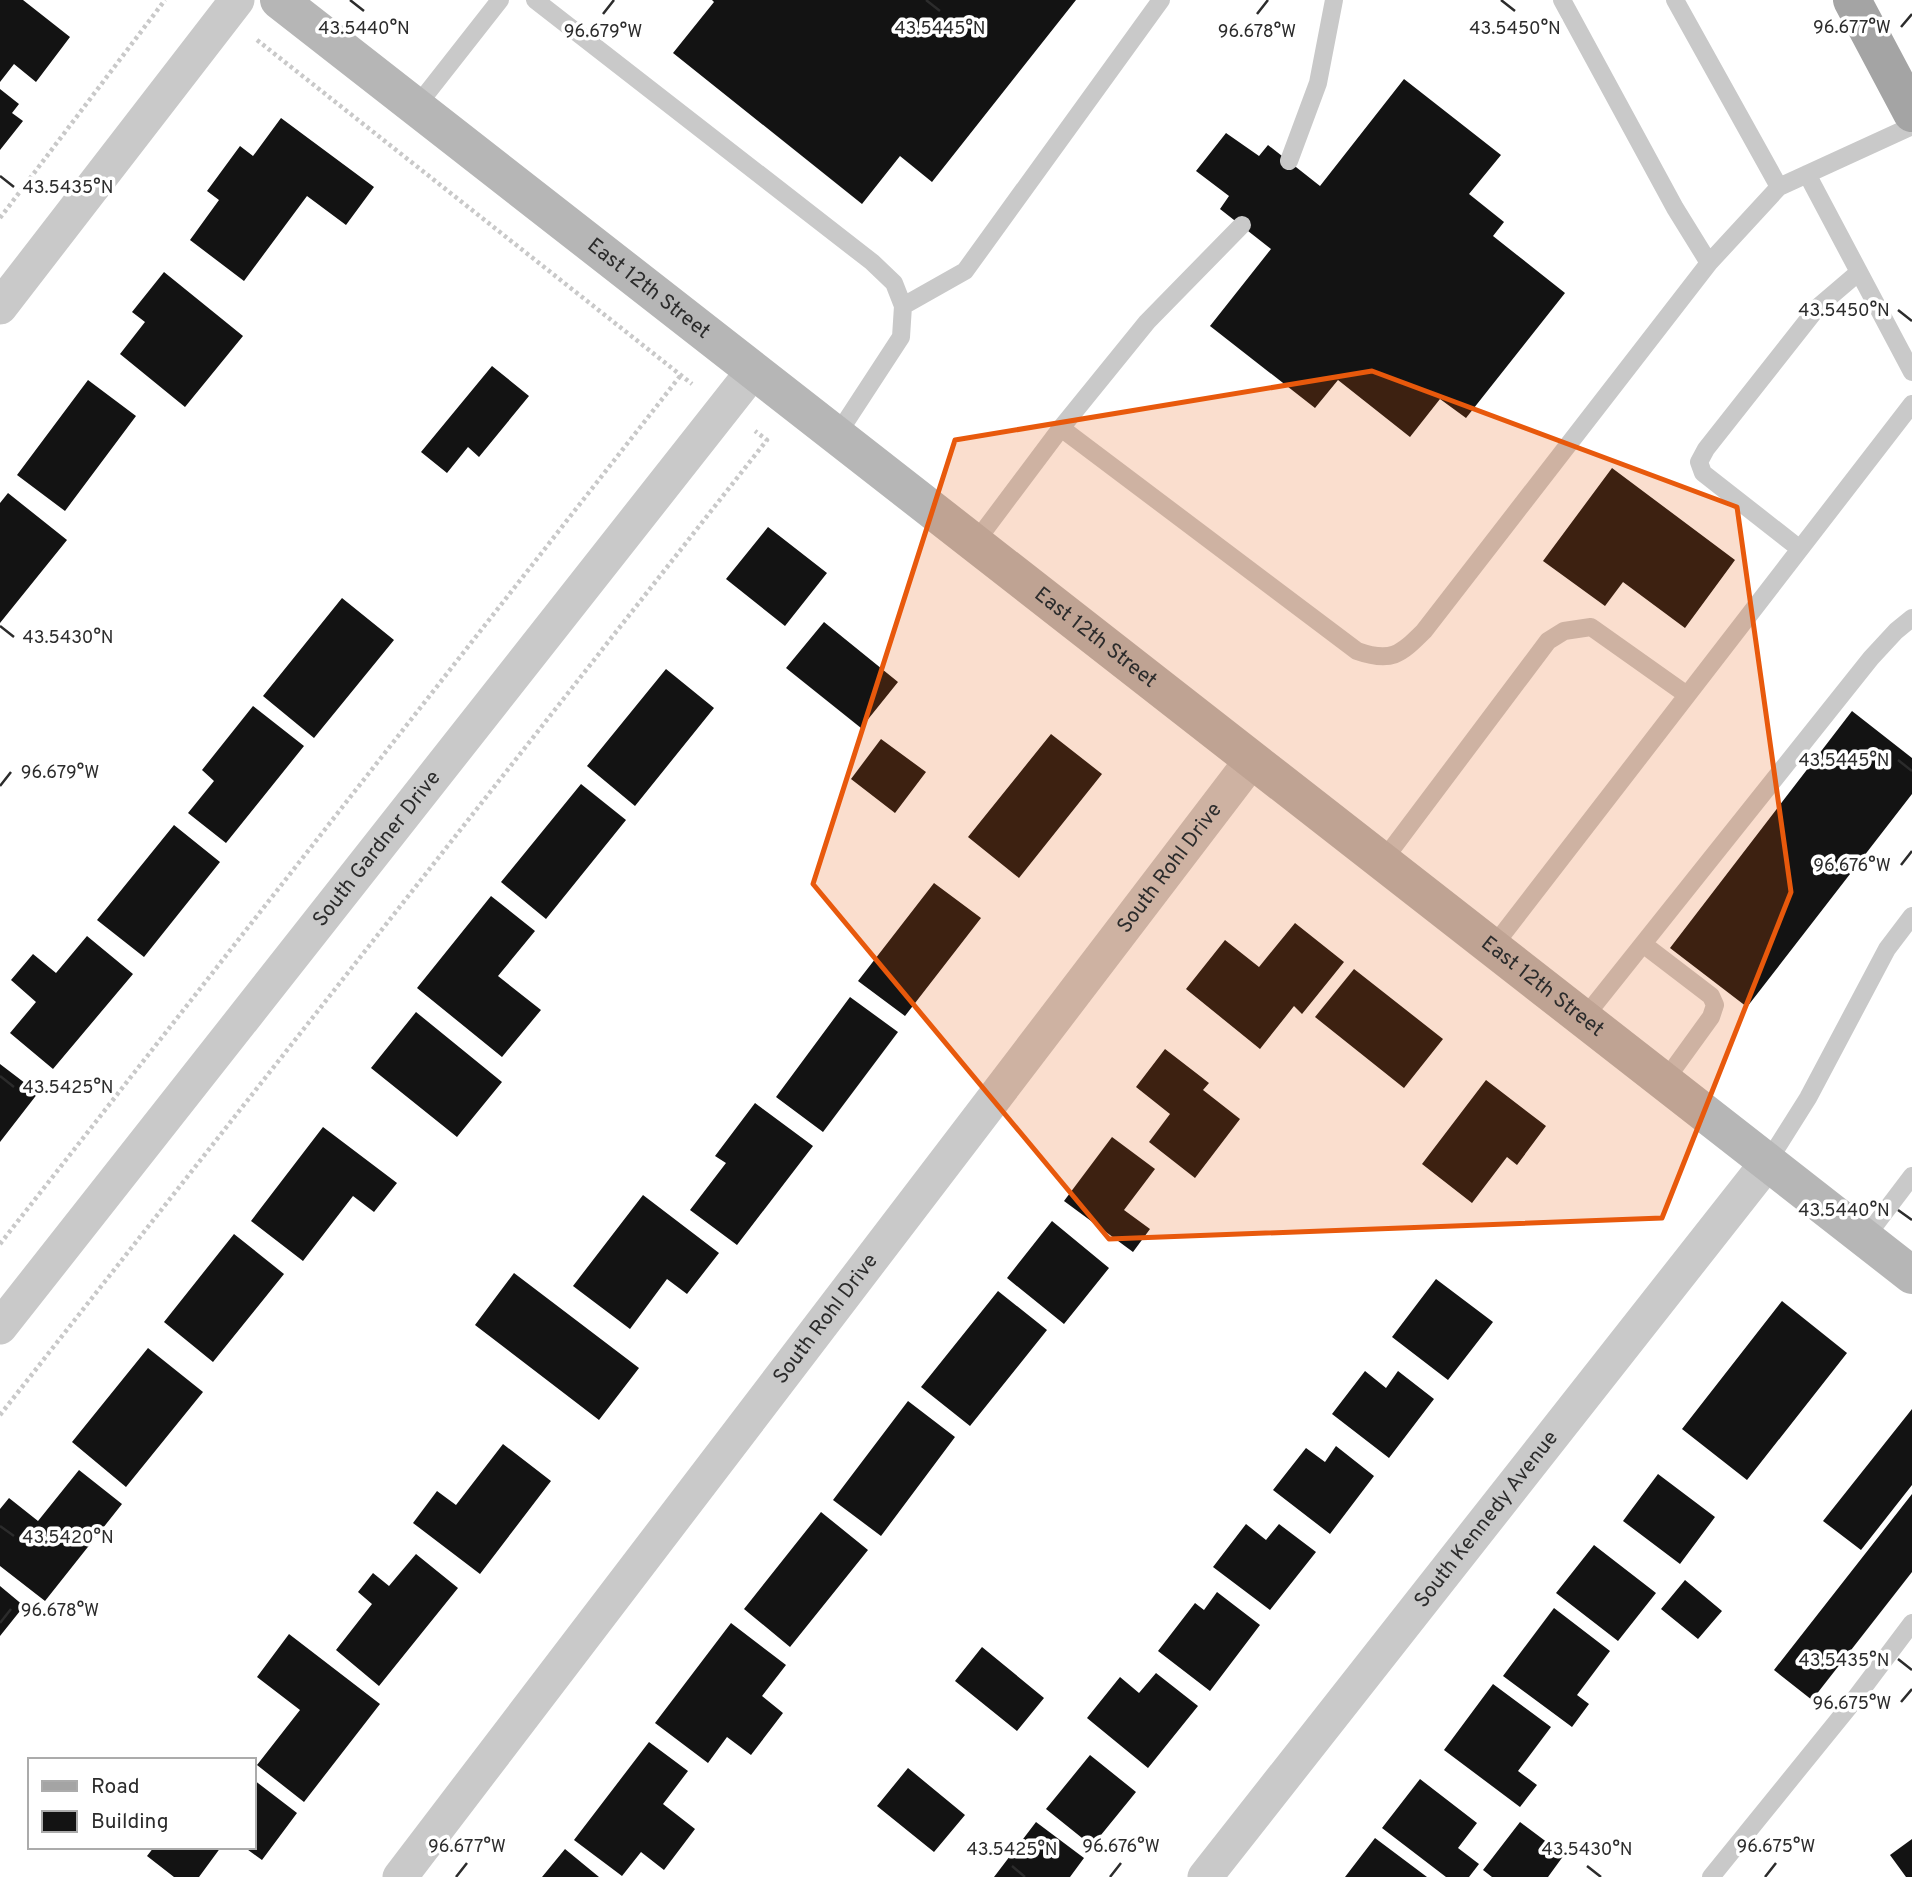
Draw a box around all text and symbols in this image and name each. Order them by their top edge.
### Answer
text: 96.677°W [1813,17,1891,40]
text: 43.5440°N [318,18,410,41]
text: 43.5445°N [894,18,986,41]
text: 43.5450°N [1469,18,1561,41]
text: 96.679°W [564,21,642,44]
text: 96.678°W [1218,21,1296,44]
text: 43.5435°N [23,177,113,200]
street label: East 12th Street [582,232,716,345]
text: 43.5450°N [1798,300,1890,323]
street label: East 12th Street [1029,581,1163,694]
text: 43.5430°N [22,627,114,650]
text: 43.5445°N [1798,750,1890,773]
text: 96.679°W [21,762,99,785]
street label: South Gardner Drive [307,765,447,932]
street label: South Rohl Drive [1111,797,1228,939]
text: 96.676°W [1813,855,1891,878]
street label: East 12th Street [1475,930,1610,1043]
text: 43.5425°N [23,1077,114,1100]
text: 43.5440°N [1798,1200,1890,1223]
street label: South Rohl Drive [767,1248,884,1390]
street label: South Kennedy Avenue [1408,1425,1564,1614]
text: 43.5420°N [22,1527,114,1550]
text: 96.678°W [21,1600,99,1623]
text: 43.5435°N [1799,1650,1889,1673]
text: 96.675°W [1813,1693,1892,1716]
legend [28,1758,256,1849]
text: Road [91,1774,140,1801]
text: Building [91,1809,169,1836]
text: 96.677°W [428,1836,506,1859]
text: 96.676°W [1082,1836,1160,1859]
text: 96.675°W [1737,1836,1816,1859]
text: 43.5425°N [967,1839,1058,1862]
text: 43.5430°N [1541,1839,1633,1862]

